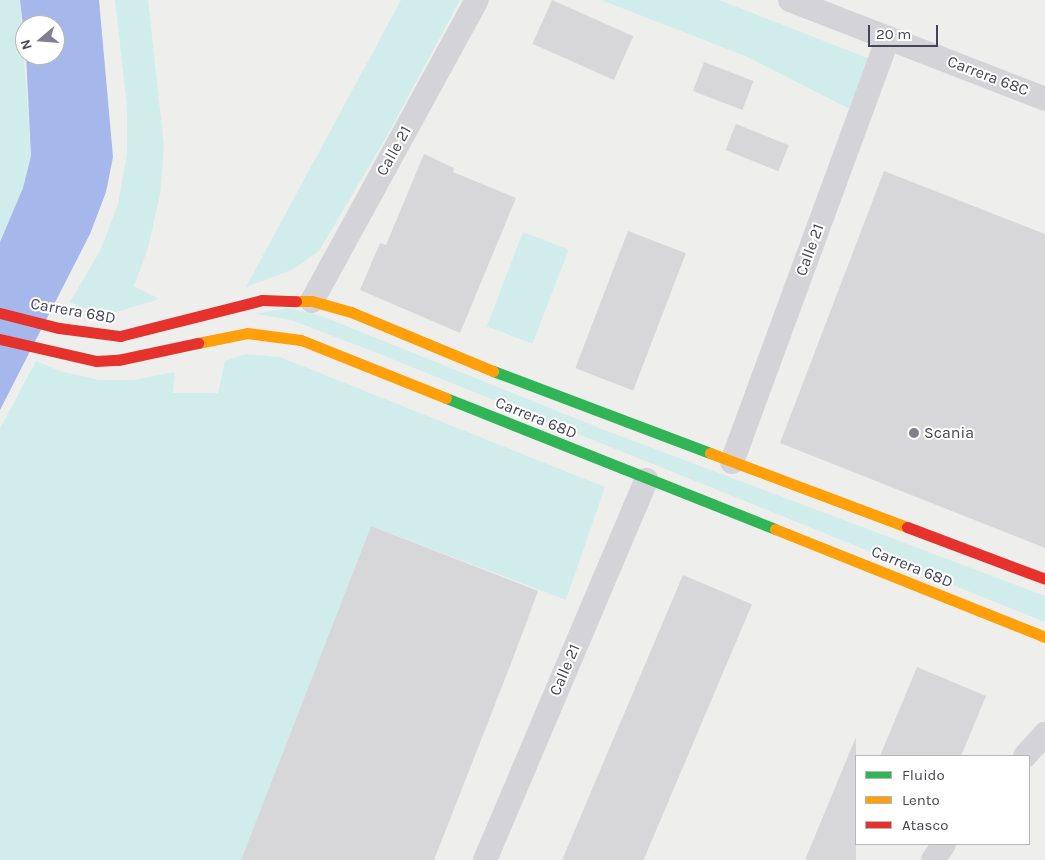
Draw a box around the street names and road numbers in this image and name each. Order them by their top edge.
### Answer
street label: Carrera 68C [945,52,1031,100]
street label: Calle 21 [372,123,416,179]
street label: Calle 21 [792,221,828,279]
street label: Carrera 68D [29,294,117,328]
street label: Carrera 68D [492,393,580,443]
street label: Carrera 68D [868,542,956,592]
street label: Calle 21 [546,641,584,699]

